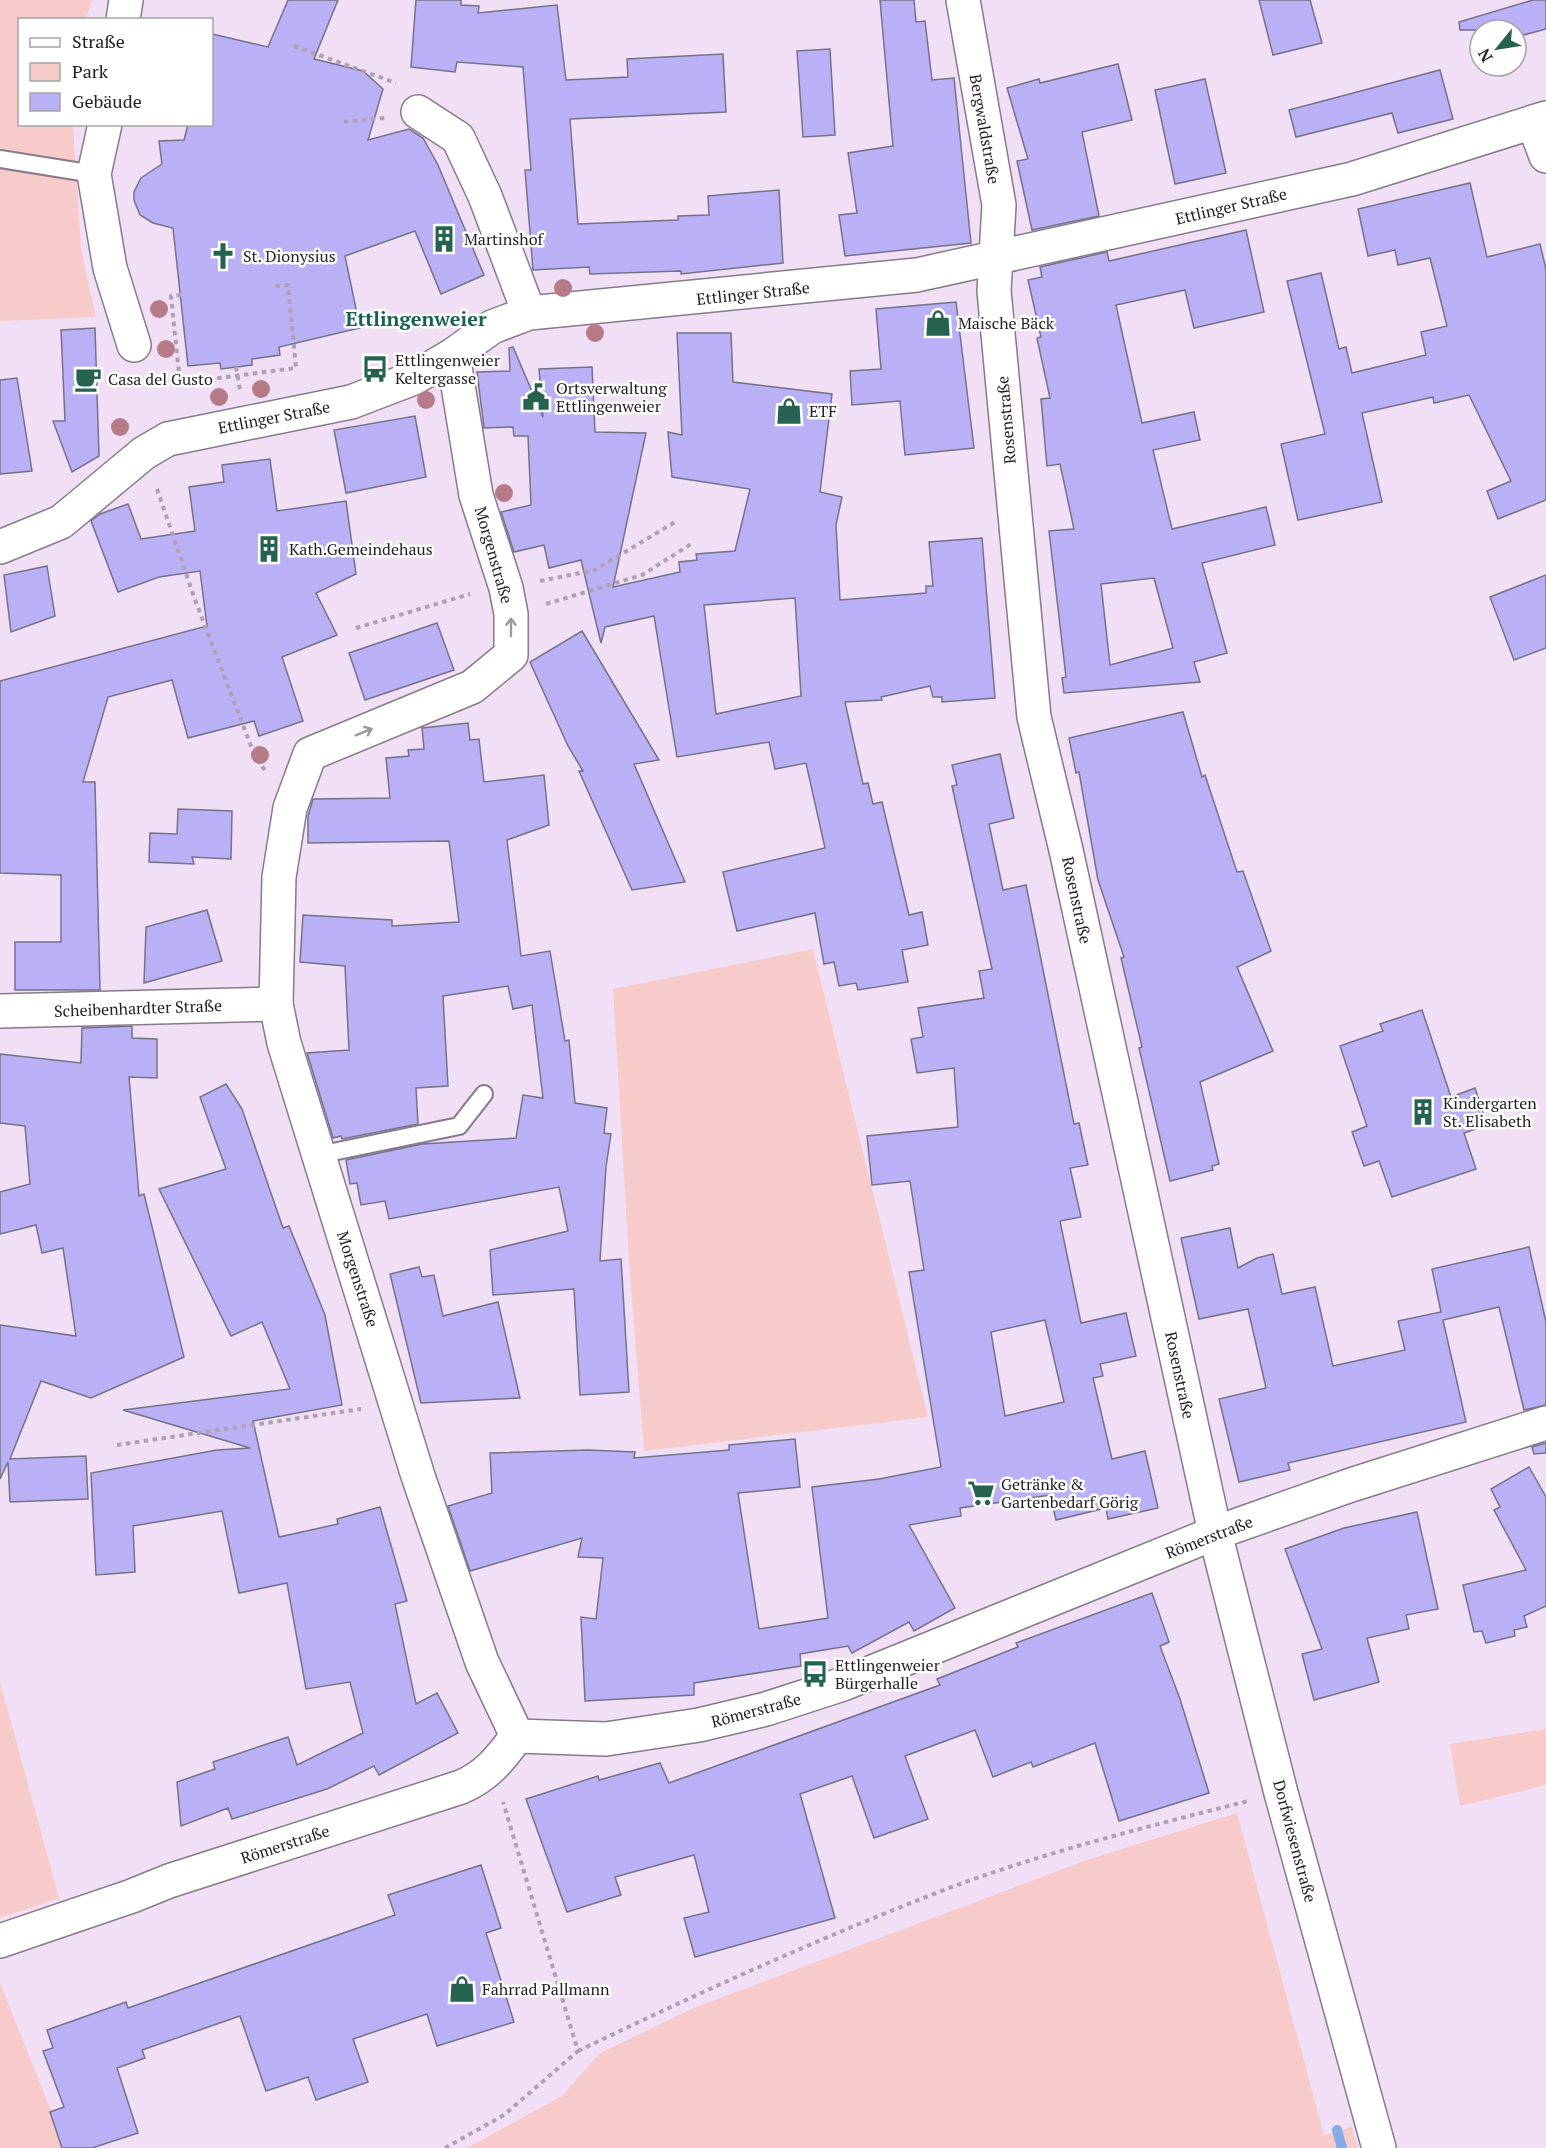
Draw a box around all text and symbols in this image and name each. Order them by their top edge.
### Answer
legend [18,18,213,126]
north arrow [1468,18,1528,78]
text: Straße [72,29,125,53]
text: N [1472,45,1498,66]
text: Park [72,59,109,83]
street label: Bergwaldstraße [965,72,1005,186]
text: Gebäude [72,89,142,113]
street label: Ettlinger Straße [1173,182,1289,230]
building icon: Martinshof [429,224,459,254]
place label: Martinshof [464,228,545,250]
church icon: St. Dionysius [208,241,238,271]
place label: St. Dionysius [243,245,336,267]
street label: Ettlinger Straße [695,276,811,310]
district label: Ettlingenweier [345,305,487,332]
shop icon: Maische Bäck [923,308,953,338]
place label: Maische Bäck [958,312,1055,334]
place label: Ettlingenweier Keltergasse [395,349,501,389]
bus stop icon: Ettlingenweier Keltergasse [360,354,390,384]
cafe icon: Casa del Gusto [73,364,103,394]
place label: Casa del Gusto [108,368,213,390]
street label: Rosenstraße [991,375,1021,465]
place label: Ortsverwaltung Ettlingenweier [556,377,667,417]
public building icon: Ortsverwaltung Ettlingenweier [521,382,551,412]
street label: Ettlinger Straße [216,395,332,439]
shop icon: ETF [774,396,804,426]
place label: ETF [809,400,837,422]
street label: Morgenstraße [470,504,518,606]
building icon: Kath.Gemeindehaus [254,534,284,564]
place label: Kath.Gemeindehaus [289,538,433,560]
one-way arrow [505,617,517,637]
one-way arrow [355,726,373,737]
street label: Rosenstraße [1057,854,1097,946]
street label: Scheibenhardter Straße [54,994,222,1022]
place label: Kindergarten St. Elisabeth [1443,1092,1537,1132]
building icon: Kindergarten St. Elisabeth [1408,1097,1438,1127]
street label: Morgenstraße [332,1228,384,1330]
street label: Rosenstraße [1160,1329,1200,1421]
place label: Getränke & Gartenbedarf Görig [1001,1473,1139,1513]
supermarket icon: Getränke & Gartenbedarf Görig [966,1478,996,1508]
street label: Römerstraße [1162,1510,1256,1564]
place label: Ettlingenweier Bürgerhalle [835,1654,941,1694]
bus stop icon: Ettlingenweier Bürgerhalle [800,1659,830,1689]
street label: Römerstraße [709,1687,803,1733]
street label: Dorfwiesenstraße [1268,1777,1322,1905]
street label: Römerstraße [238,1819,332,1869]
shop icon: Fahrrad Pallmann [447,1974,477,2004]
place label: Fahrrad Pallmann [482,1978,610,2000]

